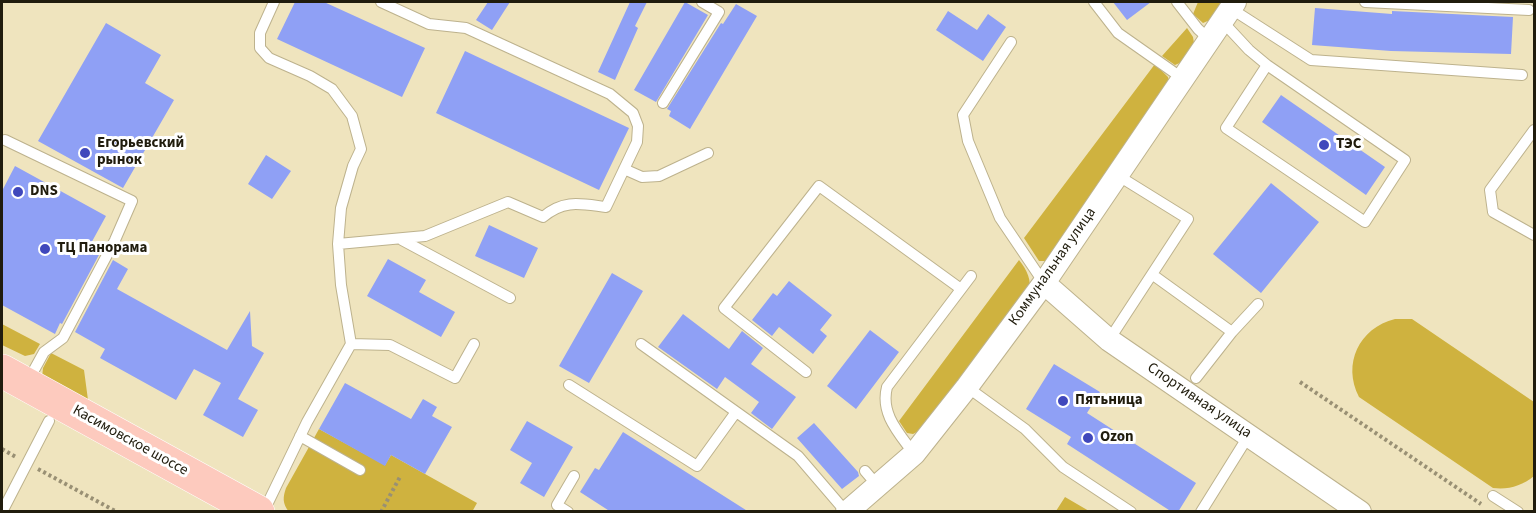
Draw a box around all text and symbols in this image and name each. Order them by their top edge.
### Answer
place label: Егорьевский рынок [97,135,184,170]
place label: ТЭС [1336,136,1361,154]
marker: ТЭС [1317,138,1331,152]
marker: Егорьевский рынок [78,146,92,160]
place label: DNS [30,183,58,201]
marker: DNS [11,185,25,199]
street label: Коммунальная улица [1005,204,1101,330]
place label: ТЦ Панорама [57,240,147,258]
marker: ТЦ Панорама [38,242,52,256]
street label: Спортивная улица [1143,359,1255,443]
place label: Пятьница [1075,392,1143,410]
marker: Пятьница [1056,394,1070,408]
street label: Касимовское шоссе [69,402,191,480]
place label: Ozon [1100,429,1134,447]
marker: Ozon [1081,431,1095,445]

